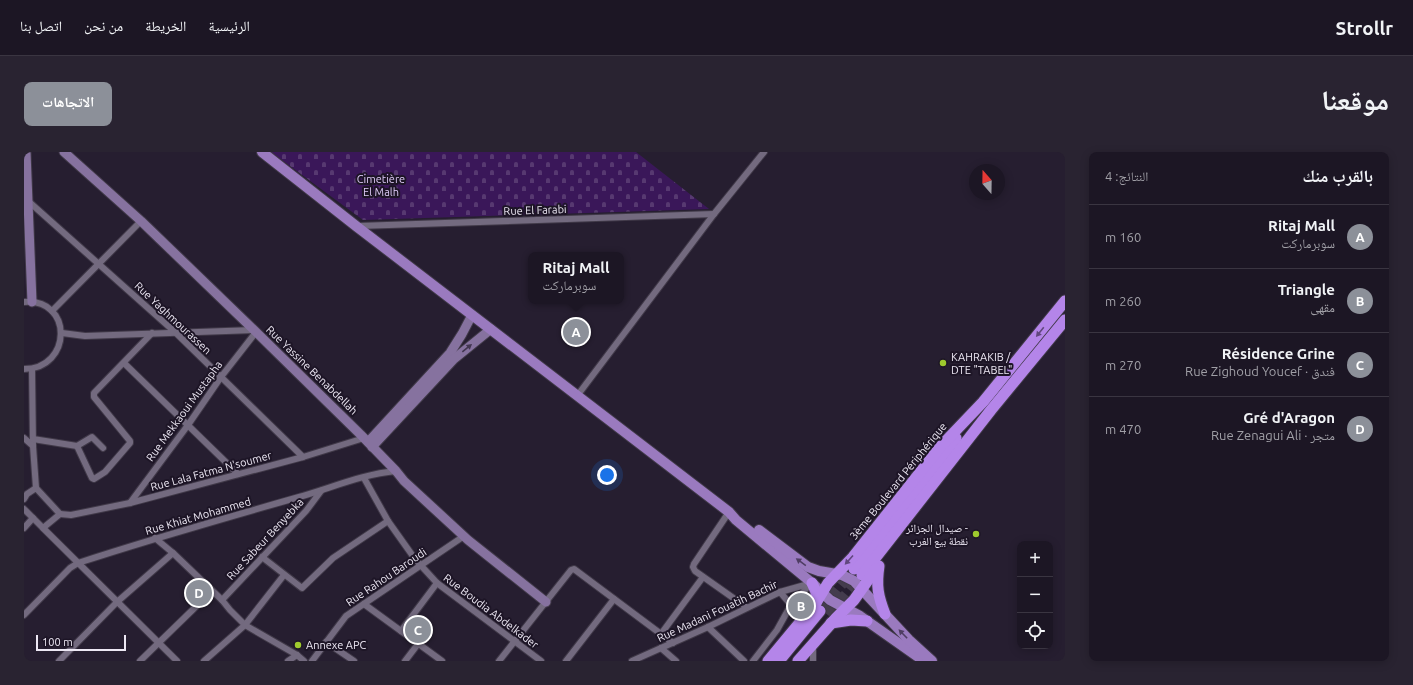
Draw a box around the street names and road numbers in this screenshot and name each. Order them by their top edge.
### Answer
street label: Rue El Farabi [503,203,567,217]
street label: Rue Yaghmourassen [132,280,214,356]
street label: Rue Yassine Benabdellah [264,323,360,417]
street label: Rue Mekkaoui Mustapha [144,359,224,463]
street label: 3ème Boulevard Périphérique [847,420,949,542]
street label: Rue Lala Fatma N'soumer [149,449,274,493]
street label: Rue Khiat Mohammed [144,495,252,537]
street label: Rue Sabeur Benyebka [224,496,306,582]
street label: Rue Rahou Baroudi [344,546,428,608]
street label: Rue Boudia Abdelkader [441,571,541,651]
street label: Rue Madani Fouatih Bachir [655,577,780,644]

